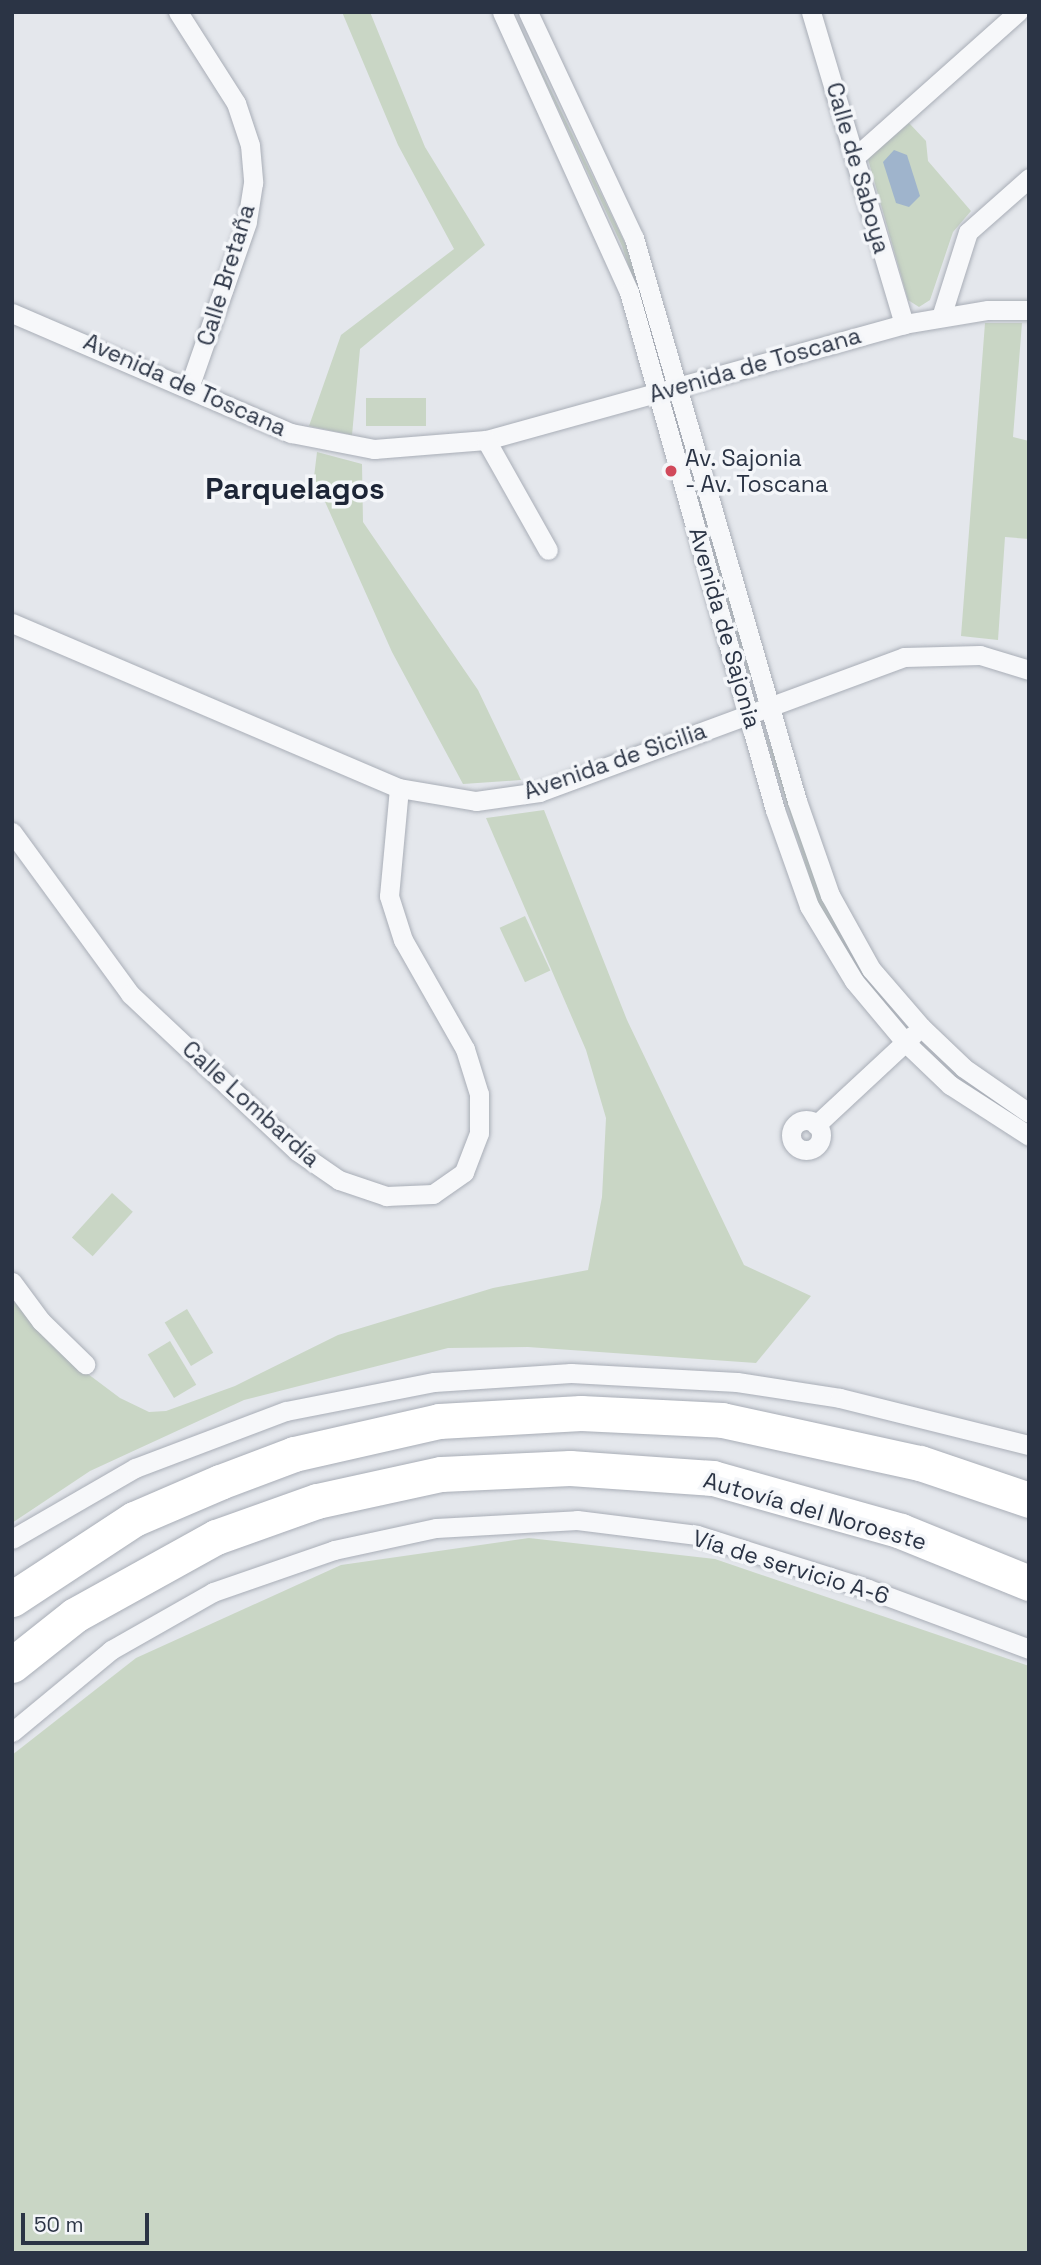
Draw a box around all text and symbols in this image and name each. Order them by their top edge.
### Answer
street label: Calle de Saboya [820,79,896,257]
street label: Calle Bretaña [191,201,261,349]
street label: Avenida de Toscana [646,321,864,409]
street label: Avenida de Toscana [79,328,291,442]
place label: Av. Sajonia - Av. Toscana [685,444,830,498]
marker: Av. Sajonia - Av. Toscana [663,463,679,479]
district label: Parquelagos [205,471,385,507]
street label: Avenida de Sajonia [683,524,767,732]
street label: Avenida de Sicilia [520,717,710,805]
street label: Calle Lombardía [177,1035,325,1173]
street label: Autovía del Noroeste [700,1466,930,1556]
street label: Vía de servicio A-6 [689,1524,893,1610]
scale bar [24,2198,152,2242]
text: 50 m [34,2211,84,2238]

